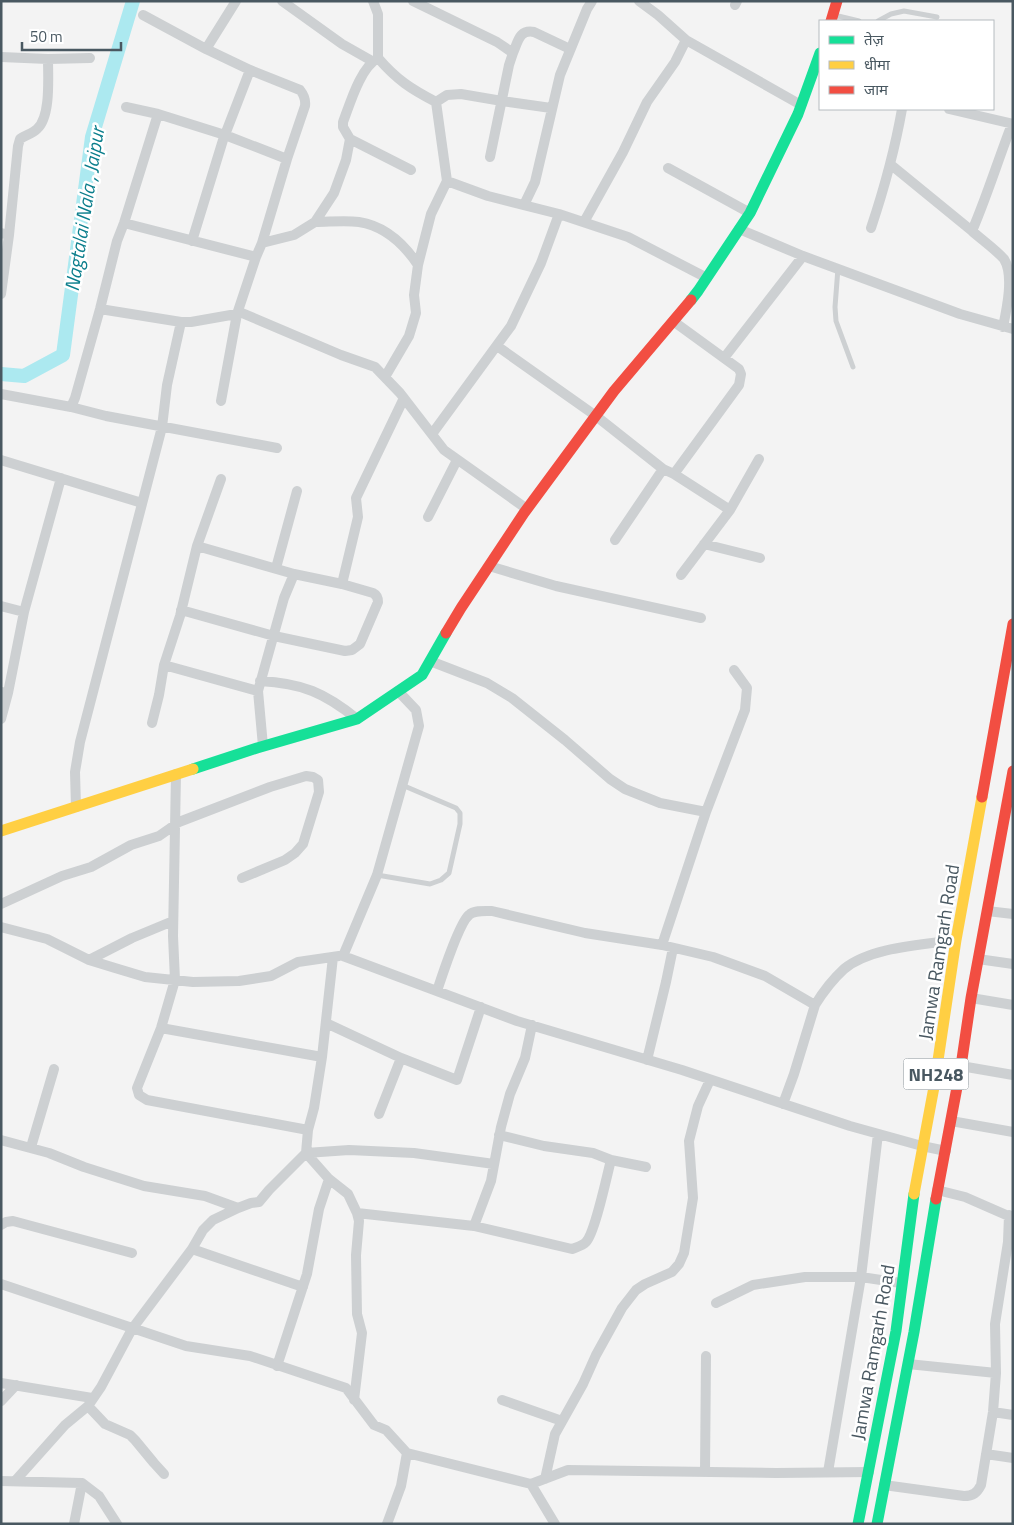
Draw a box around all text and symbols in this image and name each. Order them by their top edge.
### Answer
scale bar [22,20,121,52]
legend [819,20,994,110]
text: 50 m [30,25,63,48]
text: तेज़ [864,28,885,51]
text: धीमा [864,53,891,76]
text: जाम [864,78,889,101]
water label: Nagtalai Nala , Jaipur [56,122,113,293]
street label: Jamwa Ramgarh Road [910,862,966,1042]
road number: NH248 [904,1058,968,1090]
street label: Jamwa Ramgarh Road [842,1262,902,1442]

